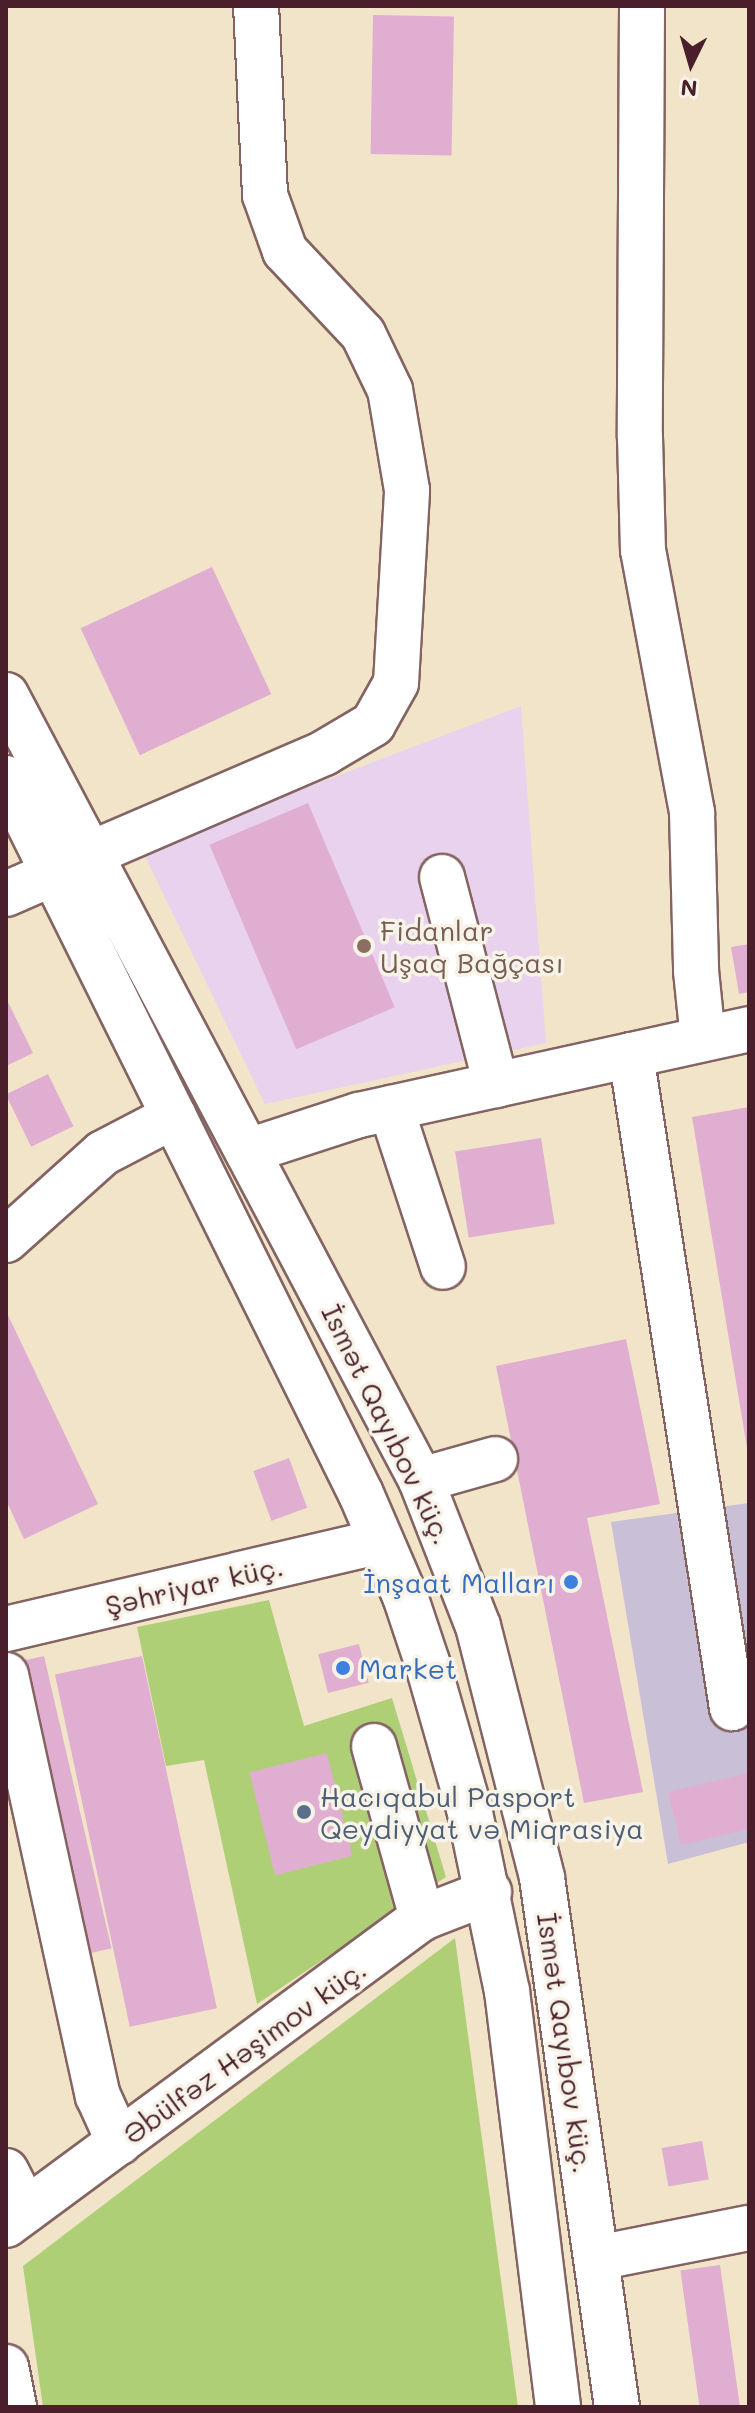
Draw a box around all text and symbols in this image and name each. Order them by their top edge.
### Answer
north arrow [651,24,731,104]
text: N [679,73,698,104]
place label: Fidanlar Uşaq Bağçası [380,913,564,979]
marker: Fidanlar Uşaq Bağçası [355,937,373,955]
street label: İsmət Qayıbov küç. [315,1299,461,1549]
street label: Şəhriyar küç. [102,1548,286,1622]
place label: İnşaat Malları [363,1565,555,1599]
marker: İnşaat Malları [562,1573,580,1591]
place label: Market [359,1651,457,1685]
marker: Market [334,1659,352,1677]
place label: Hacıqabul Pasport Qeydiyyat və Miqrasiya [320,1779,644,1845]
marker: Hacıqabul Pasport Qeydiyyat və Miqrasiya [295,1803,313,1821]
street label: İsmət Qayıbov küç. [531,1911,601,2175]
street label: Əbülfəz Həşimov küç. [116,1952,372,2150]

